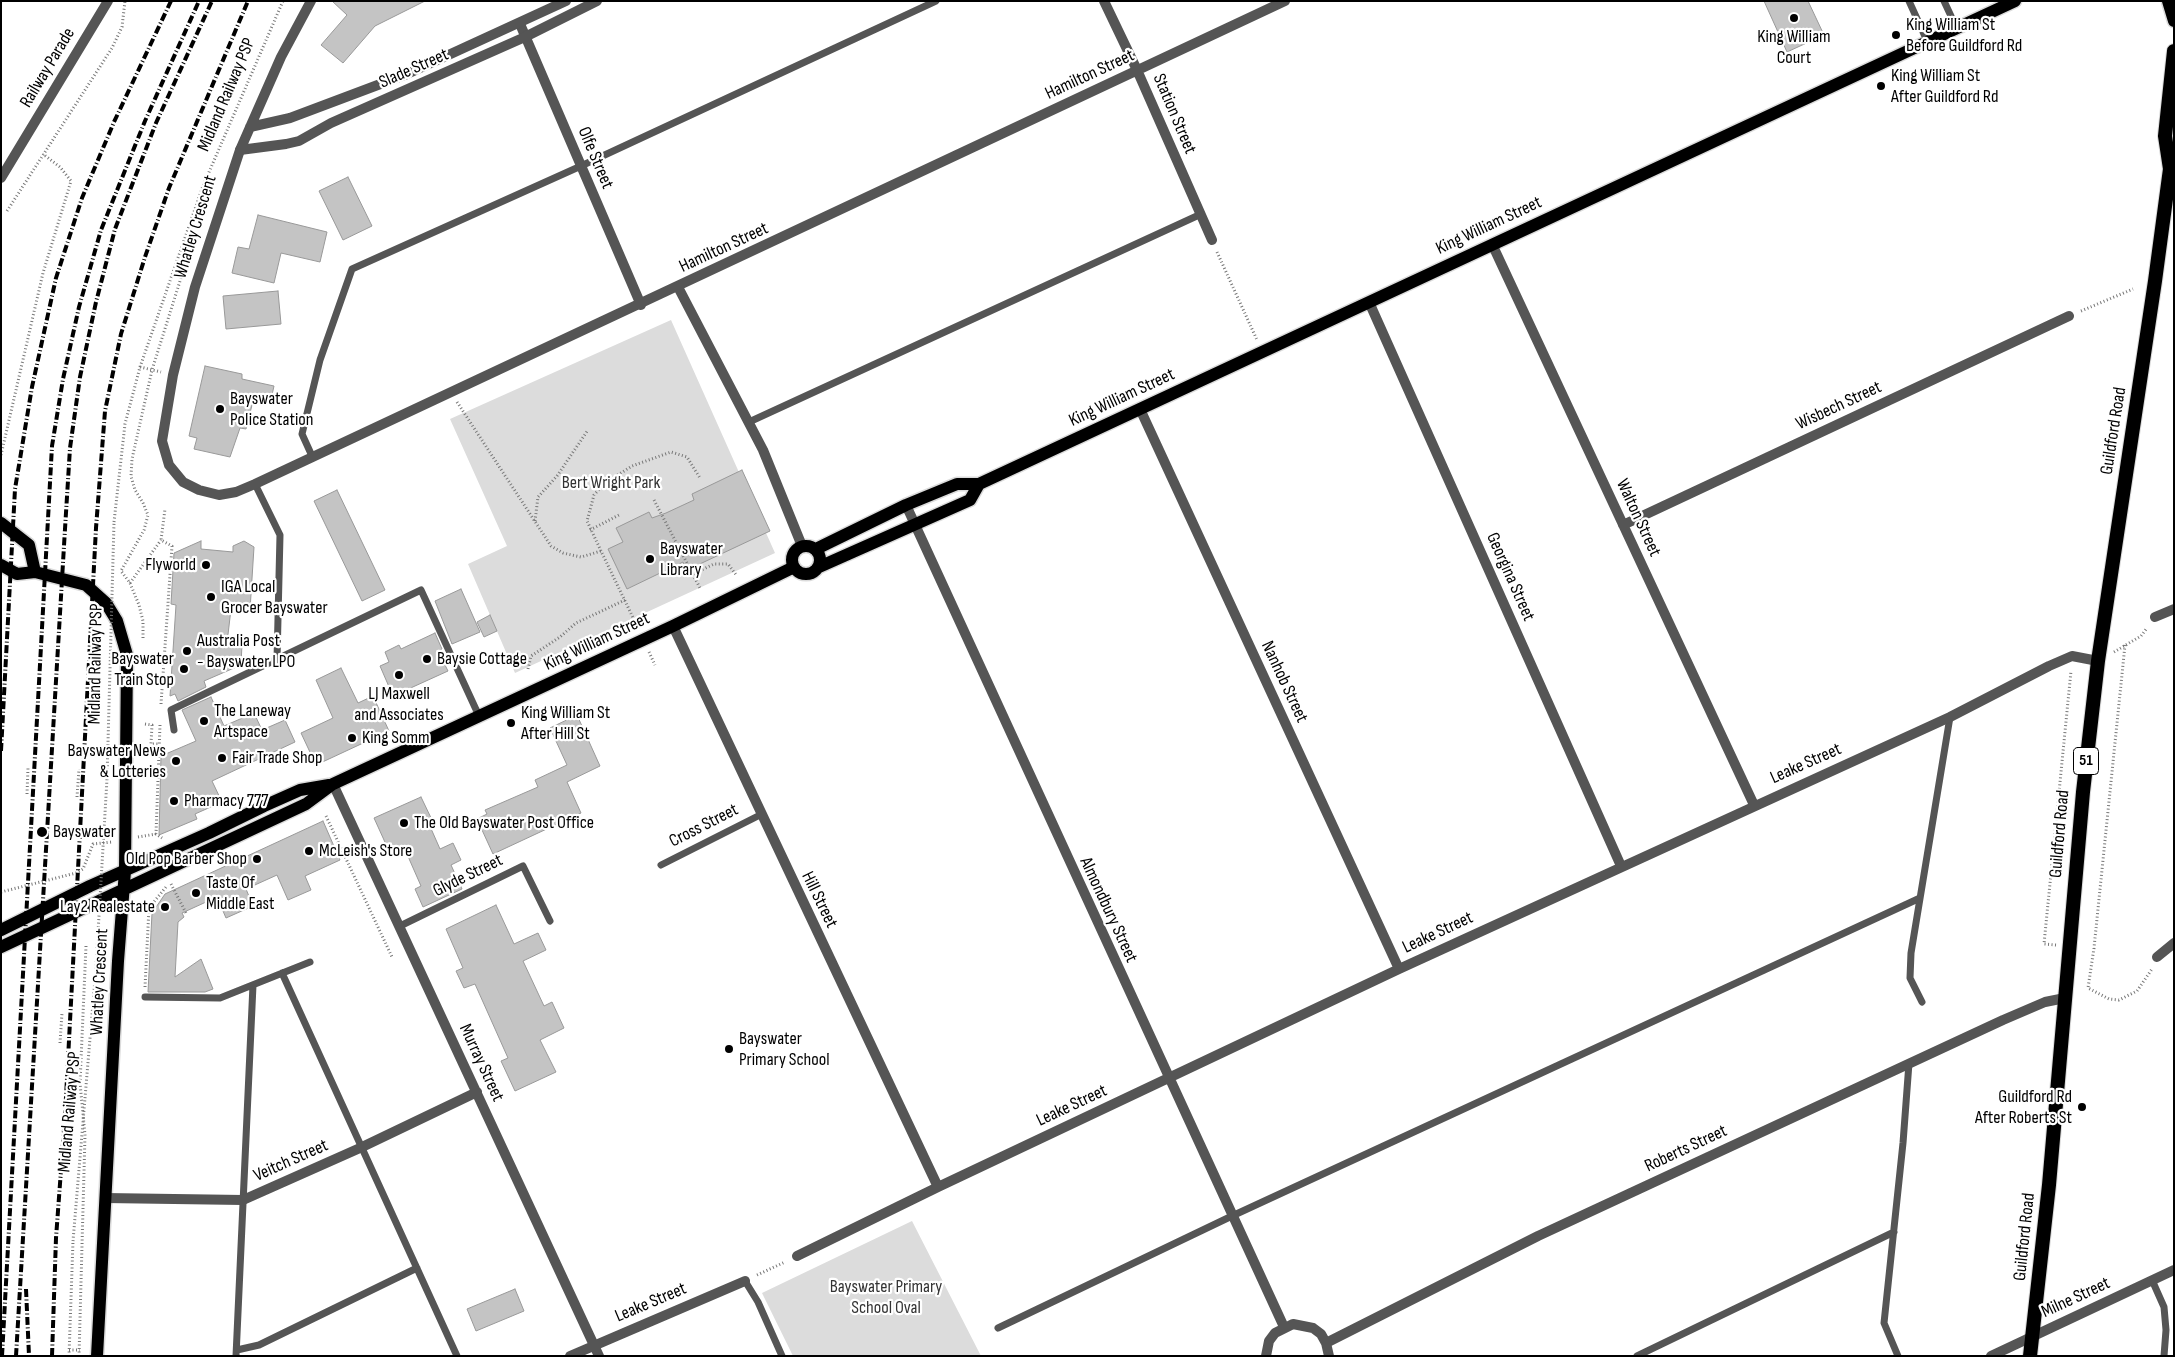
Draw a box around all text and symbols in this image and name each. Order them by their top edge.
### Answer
marker: King William Court [1788,12,1800,24]
place label: King William St Before Guildford Rd [1906,14,2022,56]
street label: Railway Parade [16,24,80,112]
place label: King William Court [1757,26,1831,68]
marker: King William St Before Guildford Rd [1890,29,1902,41]
street label: Midland Railway PSP [193,35,261,155]
street label: Slade Street [376,44,452,94]
street label: Hamilton Street [1042,45,1138,105]
place label: King William St After Guildford Rd [1891,65,1998,108]
street label: Station Street [1147,71,1201,157]
marker: King William St After Guildford Rd [1875,80,1887,92]
street label: Olfe Street [572,124,618,192]
street label: Whatley Crescent [170,173,222,281]
street label: King William Street [1433,192,1545,260]
street label: Hamilton Street [676,218,772,278]
street label: King William Street [1066,364,1178,432]
street label: Wisbech Street [1793,377,1885,435]
street label: Guildford Road [2096,386,2132,476]
place label: Bayswater Police Station [230,388,313,430]
marker: Bayswater Police Station [214,403,226,415]
park label: Bert Wright Park [562,472,660,494]
street label: Walton Street [1611,476,1665,560]
street label: Georgina Street [1481,529,1539,625]
place label: Bayswater Library [660,538,723,580]
marker: Bayswater Library [644,553,656,565]
place label: Flyworld [145,554,196,576]
marker: Flyworld [200,559,212,571]
place label: IGA Local Grocer Bayswater [221,576,328,618]
marker: IGA Local Grocer Bayswater [205,591,217,603]
street label: Midland Railway PSP [84,603,108,725]
street label: King William Street [541,608,653,676]
place label: Australia Post - Bayswater LPO [197,630,295,672]
street label: Nanhob Street [1256,638,1312,726]
marker: Australia Post - Bayswater LPO [181,645,193,657]
place label: Bayswater Train Stop [111,648,174,691]
place label: Baysie Cottage [437,648,527,670]
marker: Baysie Cottage [421,653,433,665]
marker: Bayswater Train Stop [178,663,190,675]
marker: LJ Maxwell and Associates [393,669,405,681]
place label: LJ Maxwell and Associates [354,683,444,726]
place label: The Laneway Artspace [214,700,291,742]
place label: King William St After Hill St [521,702,610,744]
marker: The Laneway Artspace [198,715,210,727]
marker: King William St After Hill St [505,717,517,729]
place label: King Somm [362,727,430,749]
marker: King Somm [346,732,358,744]
street label: Leake Street [1767,739,1845,789]
place label: Bayswater News & Lotteries [67,740,166,782]
place label: Fair Trade Shop [232,747,323,769]
road number: 51 [2074,748,2098,774]
marker: Fair Trade Shop [216,752,228,764]
marker: Bayswater News & Lotteries [170,755,182,767]
street label: Guildford Road [2045,789,2075,879]
place label: Pharmacy 777 [184,790,268,812]
marker: Pharmacy 777 [168,795,180,807]
street label: Cross Street [666,799,742,853]
place label: The Old Bayswater Post Office [414,812,594,834]
marker: The Old Bayswater Post Office [398,817,410,829]
place label: Bayswater [53,821,116,843]
marker: Bayswater [35,825,49,839]
place label: McLeish's Store [319,840,412,862]
marker: McLeish's Store [303,845,315,857]
place label: Old Pop Barber Shop [126,848,247,870]
street label: Glyde Street [430,850,506,902]
marker: Old Pop Barber Shop [251,853,263,865]
street label: Almondbury Street [1074,854,1142,966]
street label: Hill Street [796,868,842,932]
place label: Taste Of Middle East [206,872,275,914]
marker: Taste Of Middle East [190,887,202,899]
place label: Lay2 Realestate [60,896,155,918]
marker: Lay2 Realestate [159,901,171,913]
street label: Leake Street [1399,907,1477,959]
street label: Whatley Crescent [86,928,114,1036]
street label: Murray Street [454,1021,508,1105]
place label: Bayswater Primary School [739,1028,830,1070]
marker: Bayswater Primary School [723,1043,735,1055]
street label: Midland Railway PSP [54,1051,86,1173]
street label: Leake Street [1033,1080,1111,1132]
place label: Guildford Rd After Roberts St [1975,1086,2072,1128]
marker: Guildford Rd After Roberts St [2076,1101,2088,1113]
street label: Roberts Street [1641,1121,1731,1177]
street label: Veitch Street [250,1135,332,1187]
street label: Guildford Road [2010,1192,2040,1282]
street label: Milne Street [2038,1273,2114,1323]
park label: Bayswater Primary School Oval [830,1276,942,1318]
street label: Leake Street [612,1278,690,1328]

